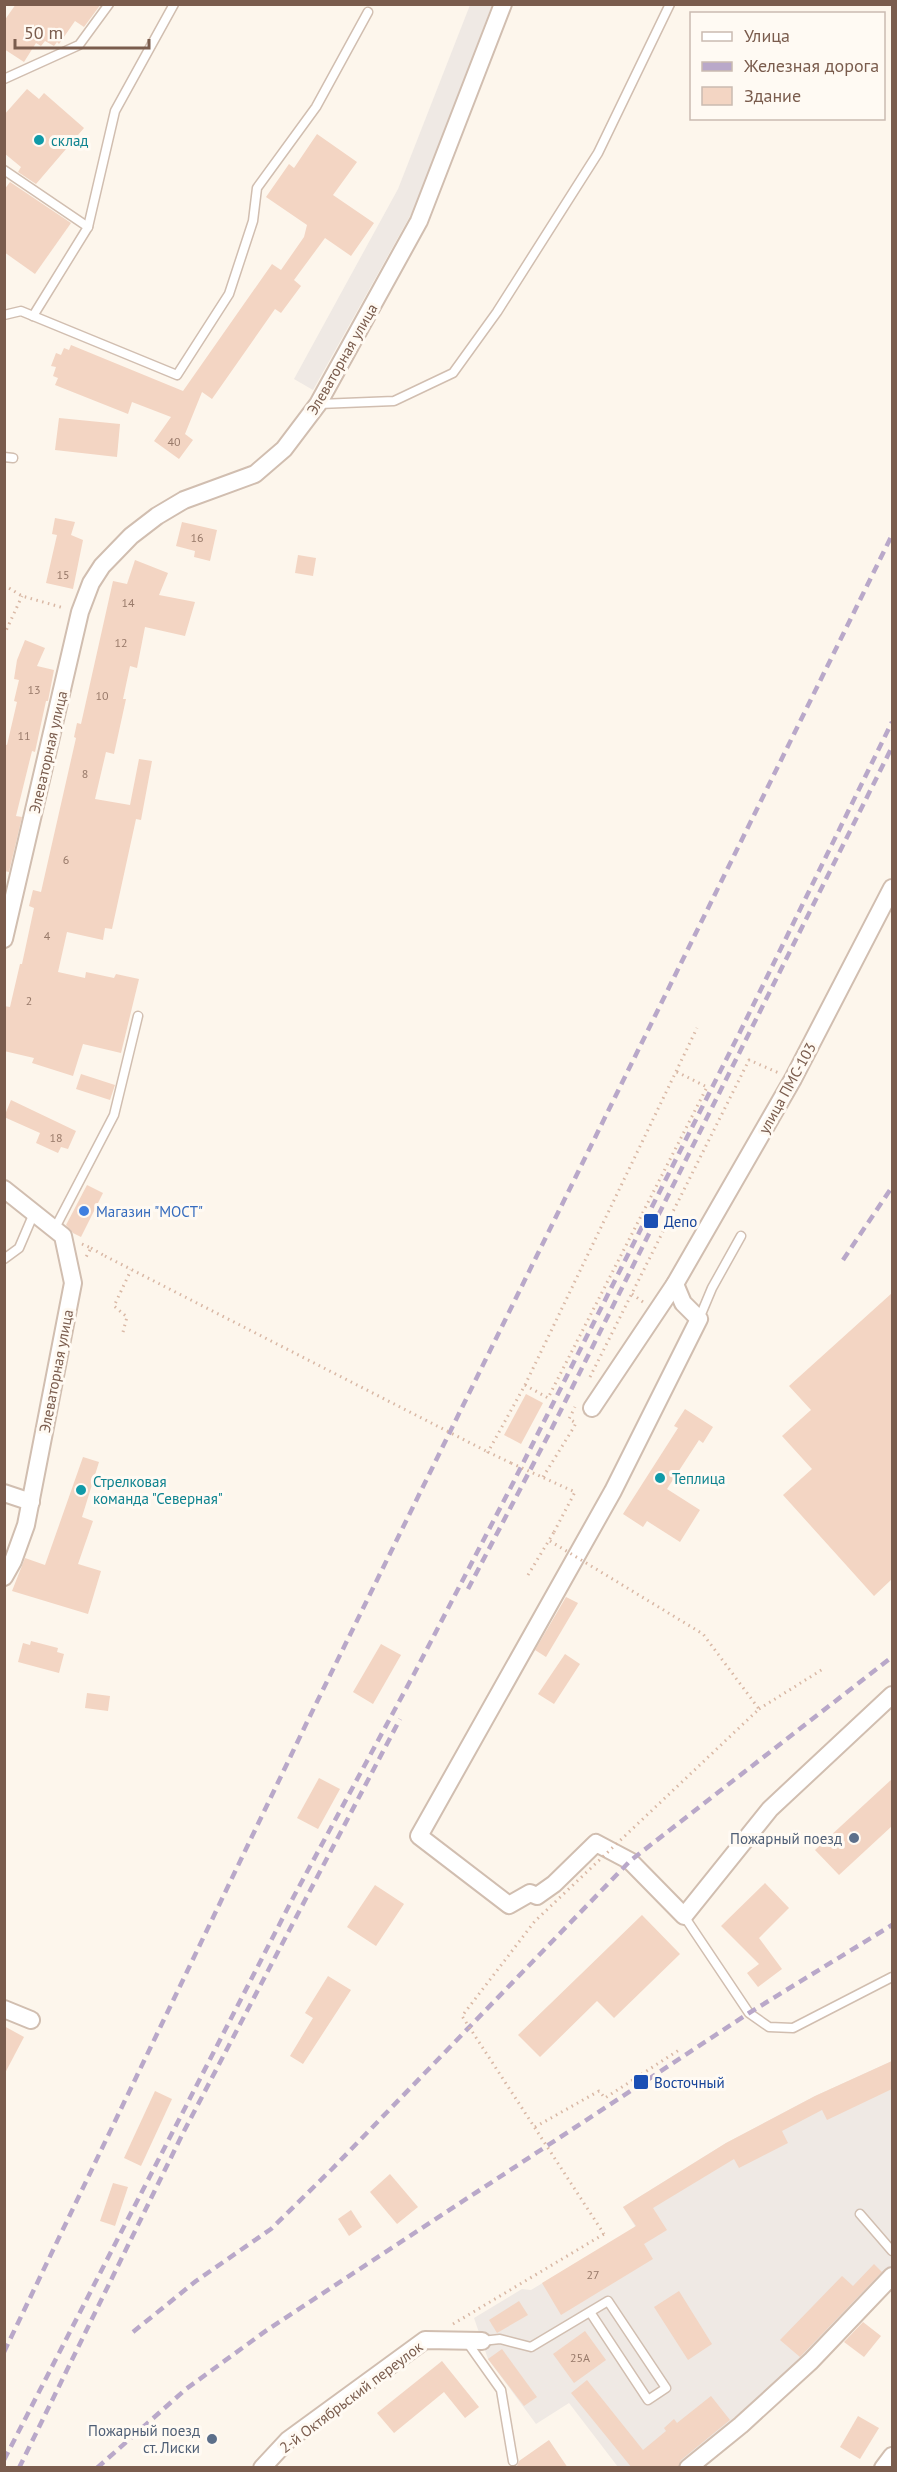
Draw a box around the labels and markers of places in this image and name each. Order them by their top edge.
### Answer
place label: склад [51,131,89,150]
marker: склад [32,133,46,147]
place label: Магазин "МОСТ" [96,1202,203,1221]
marker: Магазин "МОСТ" [77,1204,91,1218]
marker: Депо [642,1212,660,1230]
place label: Депо [664,1212,697,1231]
place label: Теплица [672,1469,725,1488]
marker: Теплица [653,1471,667,1485]
place label: Стрелковая команда "Северная" [93,1472,223,1508]
marker: Стрелковая команда "Северная" [74,1483,88,1497]
place label: Пожарный поезд [730,1829,842,1848]
marker: Пожарный поезд [847,1831,861,1845]
marker: Восточный [632,2073,650,2091]
place label: Восточный [654,2073,725,2092]
place label: Пожарный поезд ст. Лиски [88,2421,200,2457]
marker: Пожарный поезд ст. Лиски [205,2432,219,2446]

